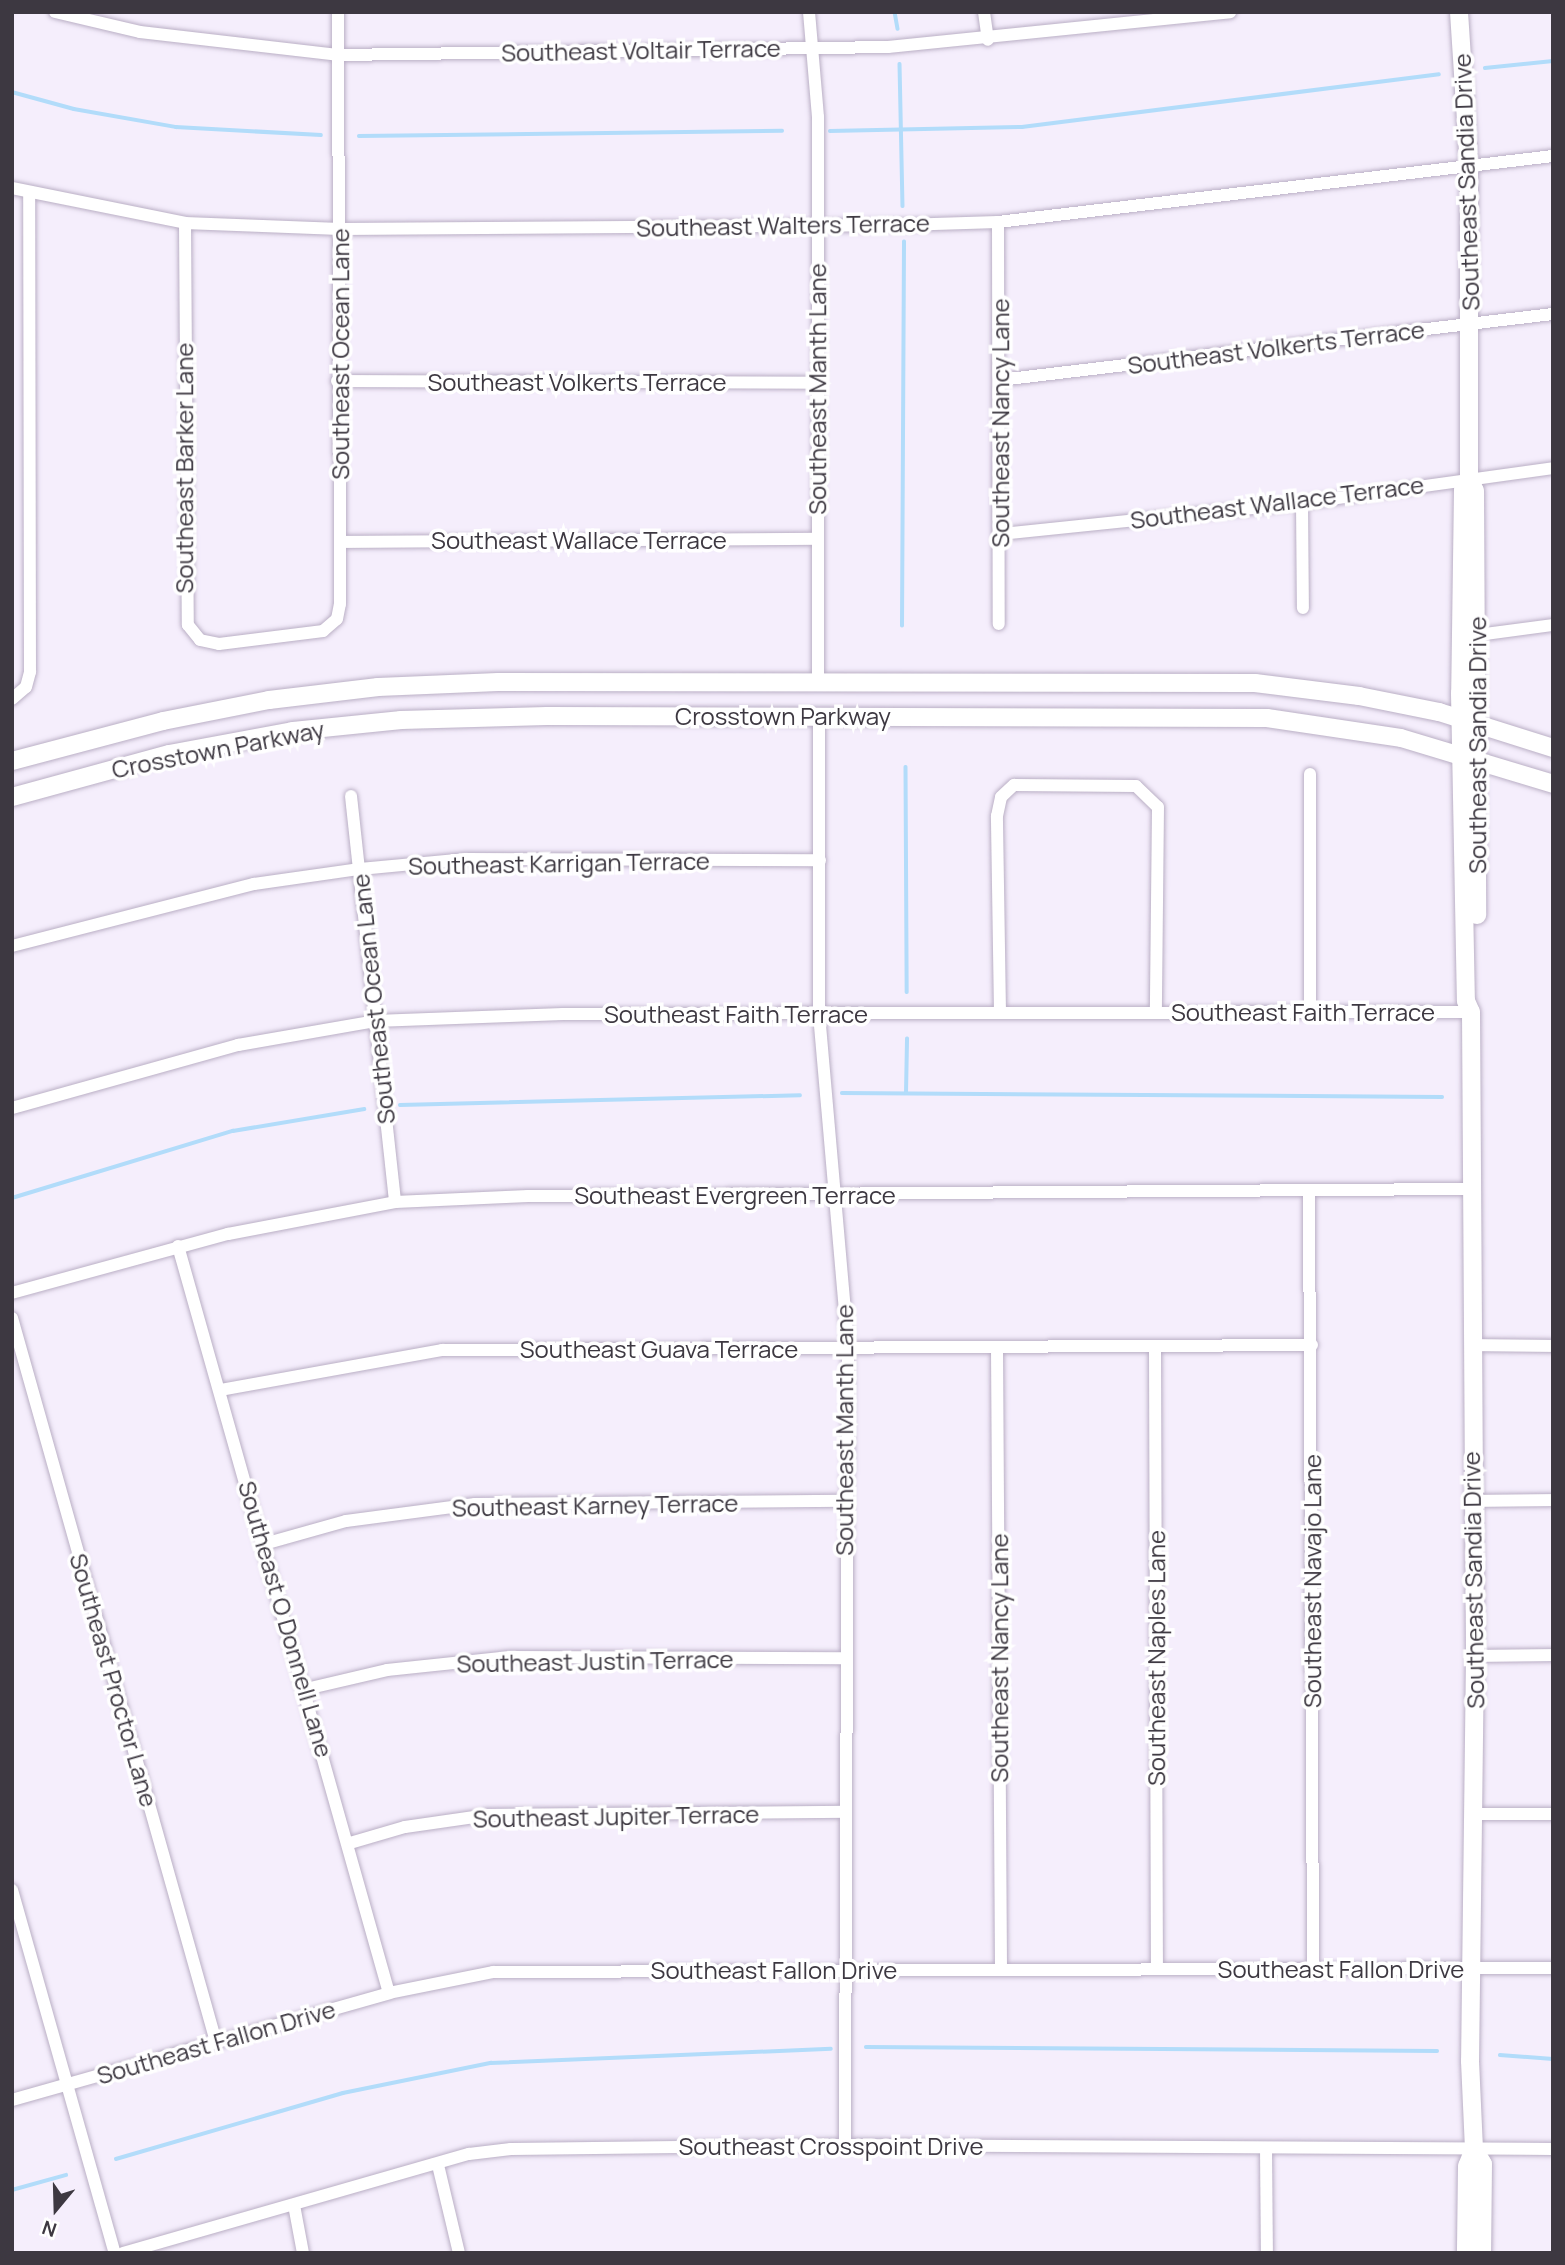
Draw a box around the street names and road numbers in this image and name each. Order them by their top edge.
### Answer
street label: Southeast Voltair Terrace [501,33,781,67]
street label: Southeast Sandia Drive [1447,53,1485,311]
street label: Southeast Walters Terrace [636,208,930,242]
street label: Southeast Ocean Lane [326,228,354,480]
street label: Southeast Manth Lane [803,263,831,515]
street label: Southeast Nancy Lane [986,298,1014,548]
street label: Southeast Volkerts Terrace [1126,314,1426,380]
street label: Southeast Barker Lane [170,343,198,593]
street label: Southeast Volkerts Terrace [428,368,726,396]
street label: Southeast Wallace Terrace [1128,470,1426,534]
street label: Southeast Wallace Terrace [431,526,727,554]
street label: Southeast Sandia Drive [1463,616,1491,874]
street label: Crosstown Parkway [675,702,891,730]
street label: Crosstown Parkway [109,714,327,784]
street label: Southeast Karrigan Terrace [408,846,710,880]
street label: Southeast Ocean Lane [346,872,400,1126]
street label: Southeast Faith Terrace [1171,998,1435,1026]
street label: Southeast Faith Terrace [604,1000,868,1028]
street label: Southeast Evergreen Terrace [574,1181,896,1209]
street label: Southeast Manth Lane [830,1304,858,1556]
street label: Southeast Guava Terrace [520,1335,798,1363]
street label: Southeast Sandia Drive [1456,1451,1490,1709]
street label: Southeast Navajo Lane [1298,1454,1326,1708]
street label: Southeast O Donnell Lane [233,1478,339,1760]
street label: Southeast Karney Terrace [452,1488,738,1522]
street label: Southeast Naples Lane [1142,1530,1170,1786]
street label: Southeast Nancy Lane [985,1533,1013,1783]
street label: Southeast Proctor Lane [64,1550,164,1810]
street label: Southeast Justin Terrace [456,1644,734,1678]
street label: Southeast Jupiter Terrace [472,1799,760,1833]
street label: Southeast Fallon Drive [1218,1955,1464,1983]
street label: Southeast Fallon Drive [651,1956,897,1984]
street label: Southeast Fallon Drive [93,1994,339,2090]
street label: Southeast Crosspoint Drive [679,2132,983,2160]

